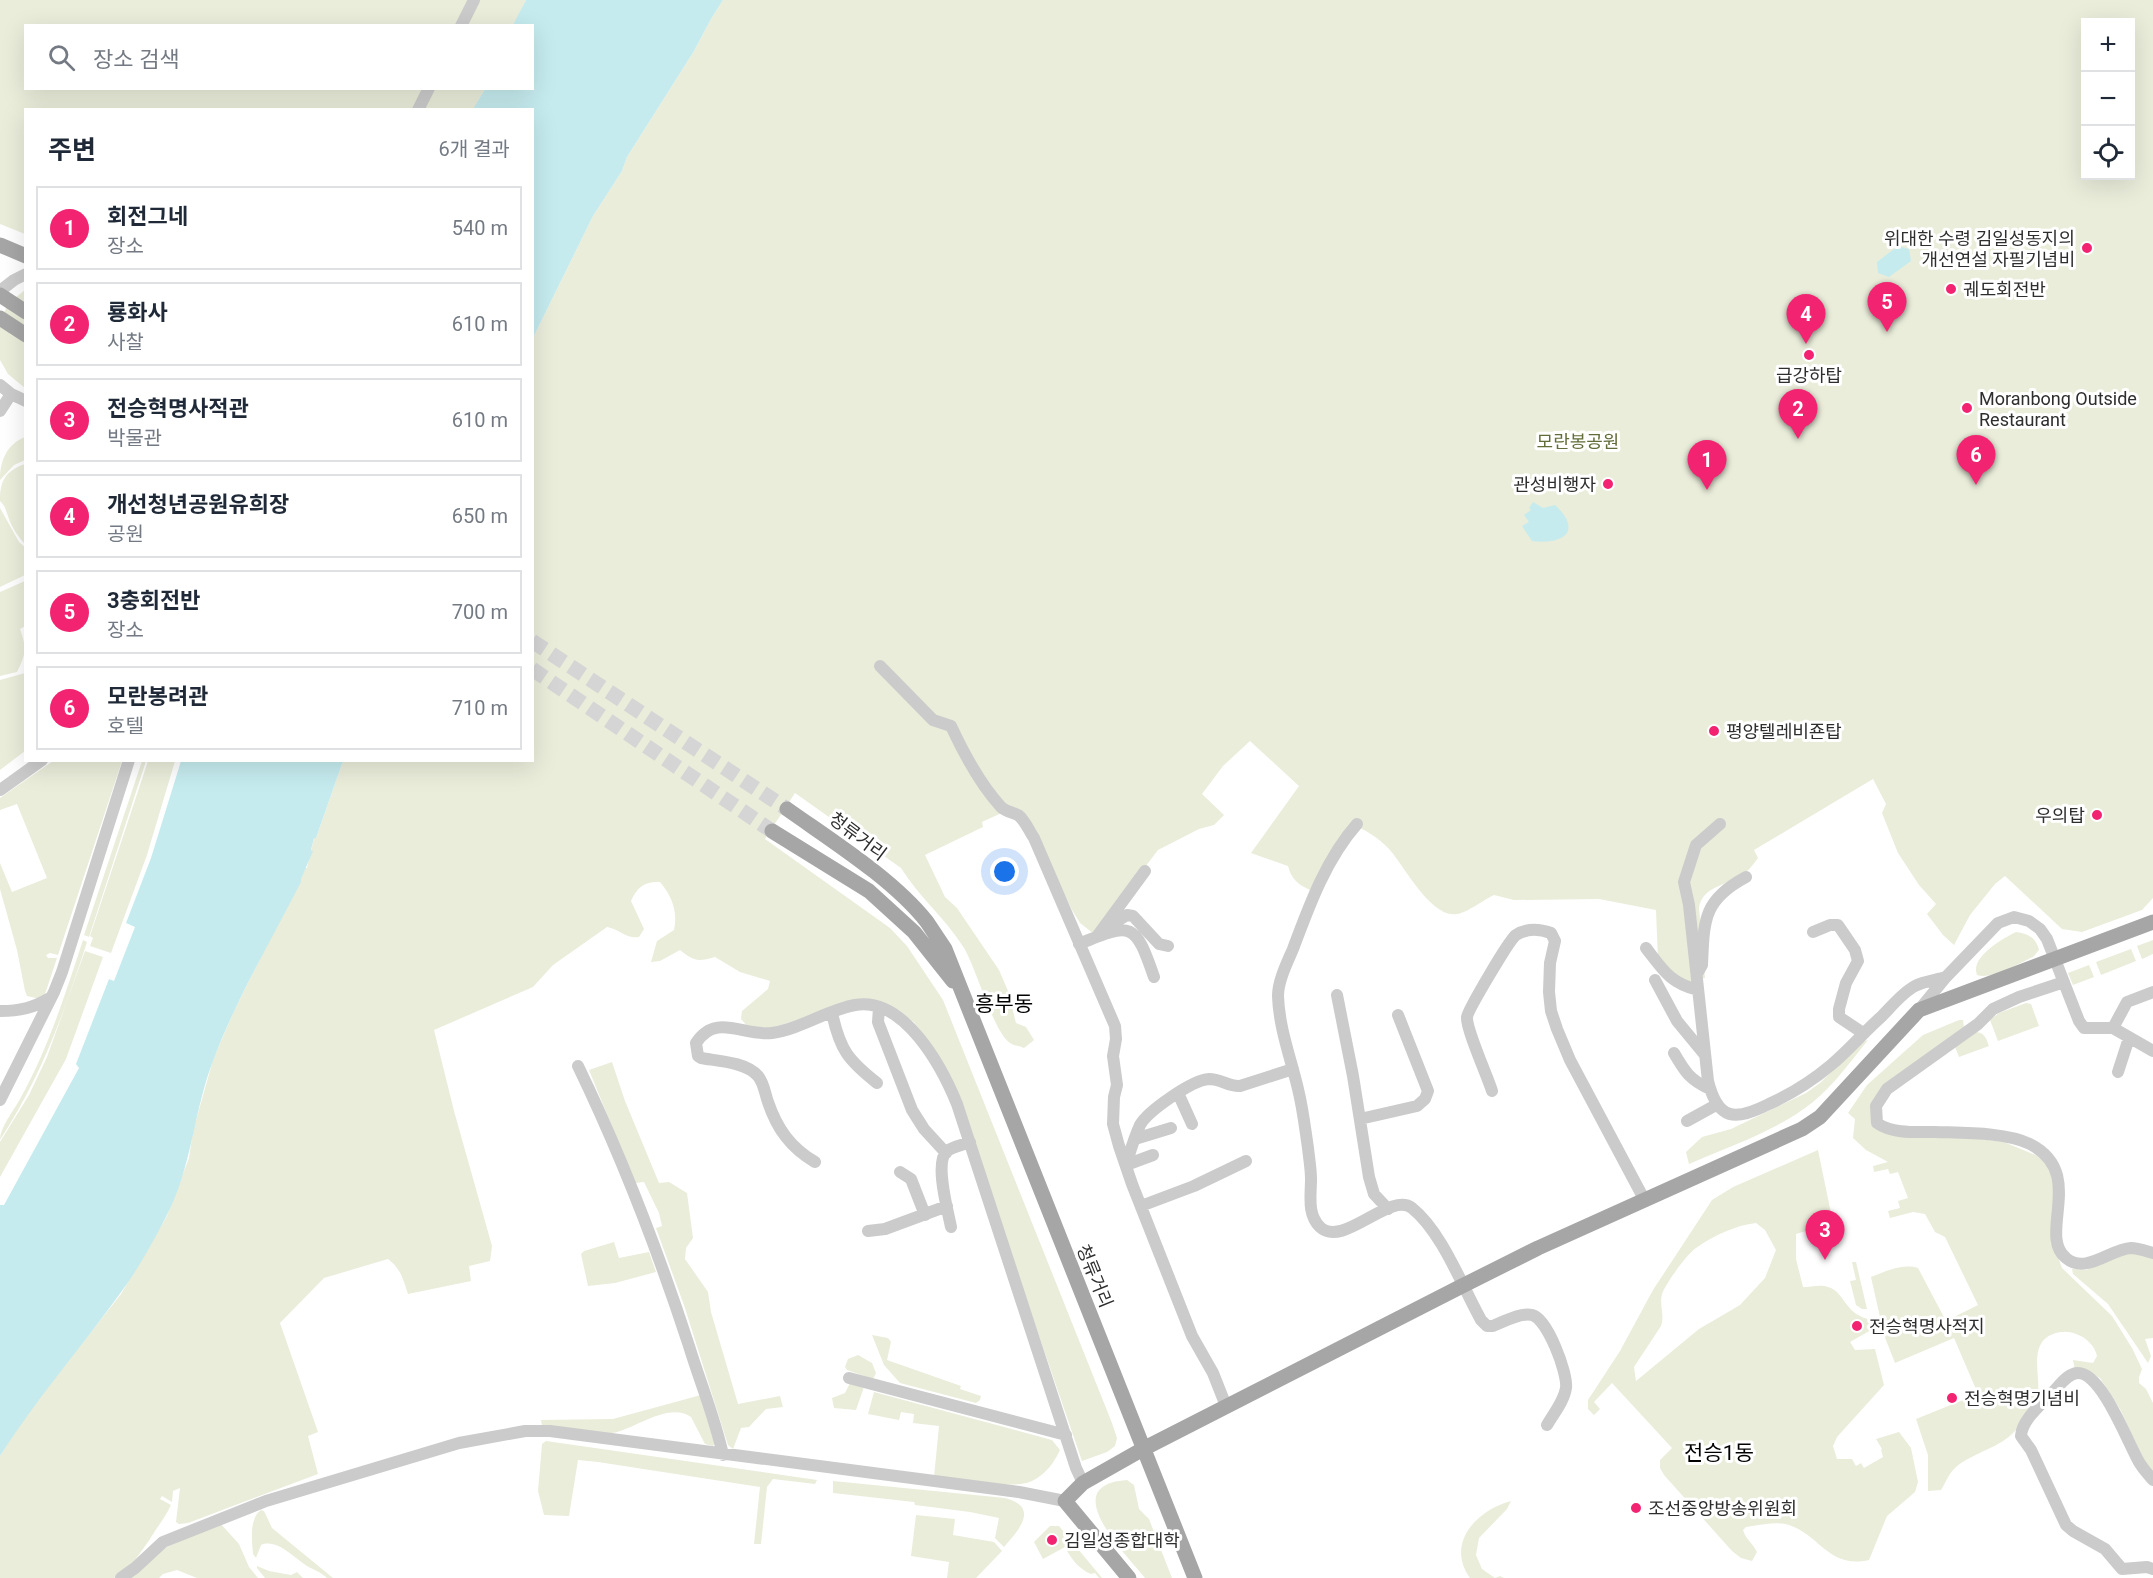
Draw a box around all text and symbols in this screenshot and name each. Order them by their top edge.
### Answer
map controls [2081,18,2135,180]
button: + [2081,18,2135,72]
search box [24,24,534,90]
icon: search [45,41,78,74]
text: 장소 검색 [93,47,179,72]
button: − [2081,72,2135,126]
button: locate [2081,126,2135,180]
text: 주변 [48,135,96,165]
text: 6개 결과 [439,137,510,161]
text: 회전그네 [107,204,188,229]
text: 1 [64,216,75,240]
text: 540 m [452,216,508,240]
place label: 위대한 수령 김일성동지의 개선연설 자필기념비 [1884,228,2075,270]
text: 장소 [107,234,144,258]
marker: 위대한 수령 김일성동지의 개선연설 자필기념비 [2080,241,2094,255]
place label: 궤도회전반 [1963,279,2046,300]
pin: 5 [1868,282,1906,332]
marker: 궤도회전반 [1944,282,1958,296]
pin: 4 [1786,294,1826,344]
text: 룡화사 [107,300,168,325]
text: 2 [64,312,75,336]
text: 610 m [452,312,508,336]
text: 사찰 [107,330,144,354]
marker: 급강하탑 [1802,348,1816,362]
place label: 급강하탑 [1776,365,1842,386]
place label: Moranbong Outside Restaurant [1979,388,2137,430]
pin: 2 [1778,390,1818,439]
text: 전승혁명사적관 [107,396,249,421]
marker: Moranbong Outside Restaurant [1960,401,1974,415]
text: 3 [64,408,75,432]
text: 610 m [452,408,508,432]
text: 박물관 [107,426,162,450]
park label: 모란봉공원 [1537,431,1619,452]
pin: 6 [1956,436,1996,485]
pin: 1 [1688,440,1726,490]
place label: 관성비행자 [1513,474,1596,495]
marker: 관성비행자 [1601,477,1615,491]
text: 개선청년공원유희장 [107,492,289,517]
text: 4 [64,504,75,528]
text: 650 m [452,504,508,528]
text: 공원 [107,522,144,546]
text: 3충회전반 [107,588,201,613]
text: 5 [64,600,75,624]
text: 700 m [452,600,508,624]
text: 장소 [107,618,144,642]
text: 모란봉려관 [107,684,208,709]
text: 6 [64,696,75,720]
text: 710 m [452,696,508,720]
text: 호텔 [107,714,144,738]
place label: 평양텔레비죤탑 [1726,721,1842,742]
marker: 평양텔레비죤탑 [1707,724,1721,738]
place label: 우의탑 [2035,805,2085,826]
street label: 청류거리 [825,808,891,864]
marker: 우의탑 [2090,808,2104,822]
your location [990,857,1019,886]
district label: 흥부동 [975,992,1033,1016]
pin: 3 [1806,1210,1844,1260]
street label: 청류거리 [1073,1241,1117,1311]
place label: 전승혁명사적지 [1869,1316,1985,1337]
marker: 전승혁명사적지 [1850,1319,1864,1333]
place label: 전승혁명기념비 [1964,1388,2080,1409]
marker: 전승혁명기념비 [1945,1391,1959,1405]
district label: 전승1동 [1684,1441,1754,1465]
place label: 조선중앙방송위원회 [1648,1498,1797,1519]
marker: 조선중앙방송위원회 [1629,1501,1643,1515]
place label: 김일성종합대학 [1064,1530,1180,1551]
marker: 김일성종합대학 [1045,1533,1059,1547]

